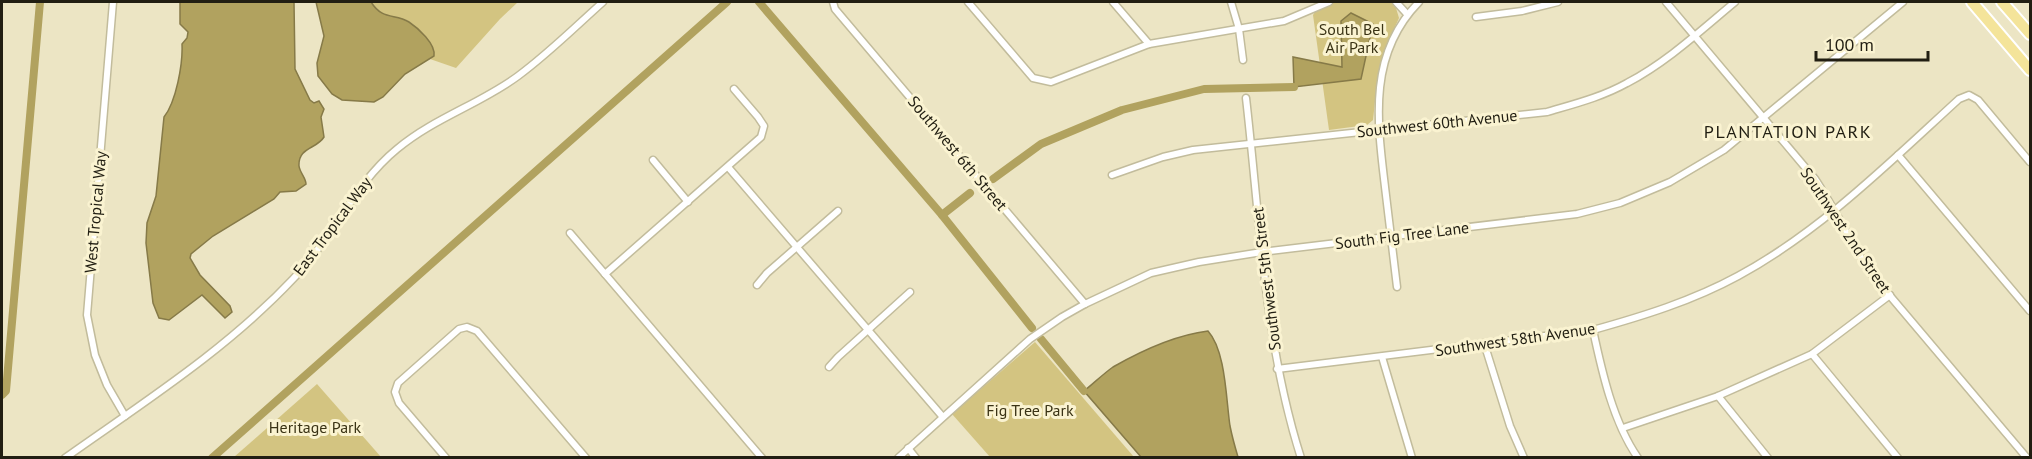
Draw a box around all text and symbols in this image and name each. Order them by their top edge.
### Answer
park label: South Bel Air Park [1319,19,1385,57]
scale bar [1816,24,1928,62]
text: 100 m [1825,33,1874,56]
street label: Southwest 6th Street [904,91,1012,215]
street label: Southwest 60th Avenue [1356,105,1518,141]
district label: PLANTATION PARK [1704,120,1872,143]
street label: West Tropical Way [80,150,110,274]
street label: Southwest 2nd Street [1797,163,1896,297]
street label: East Tropical Way [288,172,376,279]
street label: Southwest 5th Street [1247,206,1285,352]
street label: South Fig Tree Lane [1334,217,1470,253]
street label: Southwest 58th Avenue [1434,318,1596,360]
park label: Fig Tree Park [986,400,1074,420]
park label: Heritage Park [269,417,362,437]

